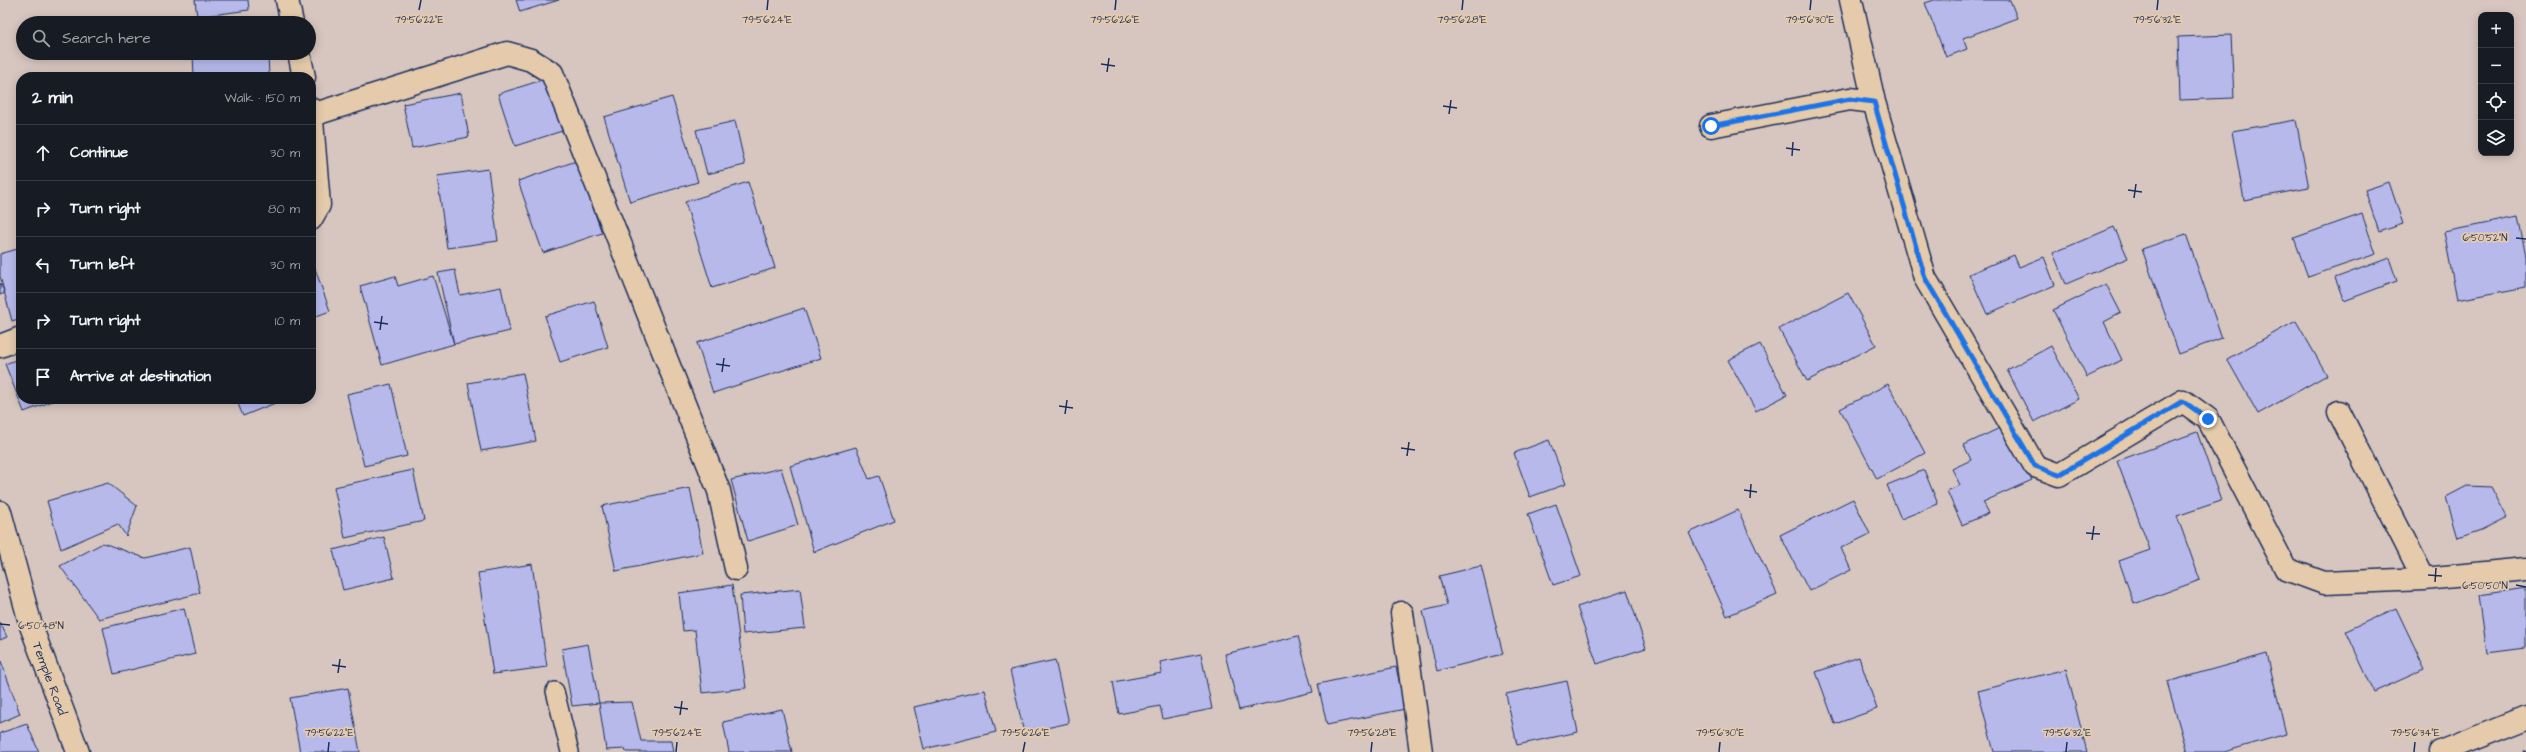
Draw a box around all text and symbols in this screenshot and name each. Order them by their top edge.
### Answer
map controls [2478,12,2514,156]
button: + [2478,12,2514,48]
text: 79°56'22"E [395,13,443,27]
text: 79°56'24"E [742,13,792,27]
text: 79°56'26"E [1090,13,1140,27]
text: 79°56'28"E [1437,13,1487,27]
text: 79°56'30"E [1786,13,1834,27]
text: 79°56'32"E [2133,13,2181,27]
search box [16,16,316,60]
icon: search [30,27,52,49]
text: Search here [62,28,151,49]
button: − [2478,48,2514,84]
button: locate [2478,84,2514,120]
text: 2 min [32,86,73,110]
text: Walk · 150 m [225,89,300,107]
route start [1702,117,1720,135]
button: layers [2478,120,2514,156]
icon: ahead [32,142,54,164]
text: Continue [70,142,128,163]
text: 30 m [270,144,300,162]
icon: right [32,198,54,220]
text: Turn right [70,198,141,219]
text: 80 m [268,200,300,218]
text: 6°50'52"N [2463,231,2507,245]
icon: left [32,254,54,276]
text: Turn left [70,254,134,275]
text: 30 m [270,256,300,274]
icon: right [32,310,54,332]
text: Turn right [70,310,141,331]
text: 10 m [275,312,300,330]
icon: arrive [32,366,54,388]
text: Arrive at destination [70,366,211,387]
route end [2199,410,2217,428]
text: 6°50'50"N [2462,579,2508,593]
text: 6°50'48"N [18,619,64,633]
street label: Temple Road [28,640,72,718]
text: 79°56'22"E [305,726,353,740]
text: 79°56'24"E [652,726,702,740]
text: 79°56'26"E [1000,726,1050,740]
text: 79°56'28"E [1347,726,1397,740]
text: 79°56'30"E [1696,726,1744,740]
text: 79°56'32"E [2043,726,2091,740]
text: 79°56'34"E [2390,726,2440,740]

